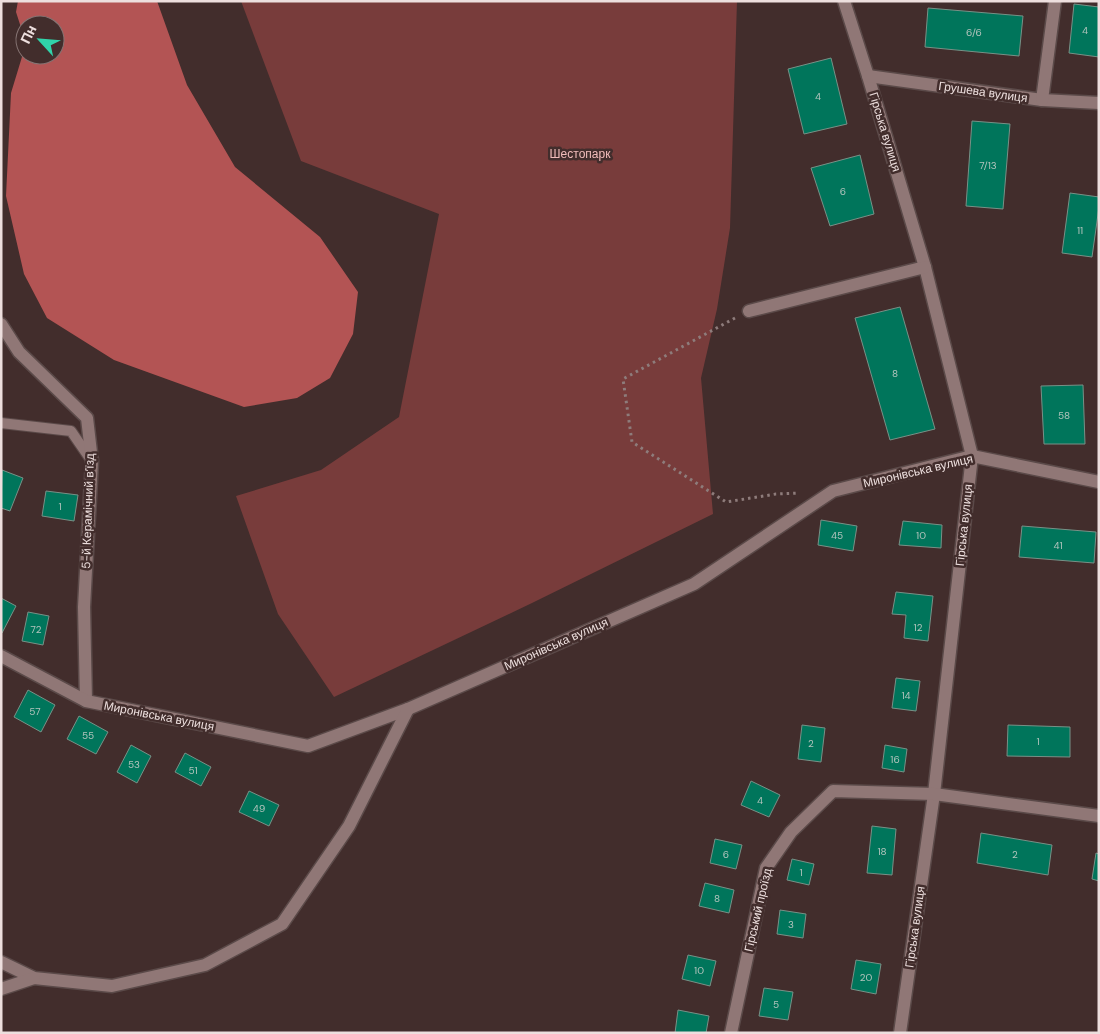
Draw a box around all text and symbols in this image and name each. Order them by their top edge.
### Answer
north arrow [15,15,65,65]
text: Пн [16,22,40,47]
house number: 4 [1082,24,1088,37]
house number: 6/6 [966,26,982,39]
street label: Грушева вулиця [937,78,1029,106]
house number: 4 [815,90,821,103]
street label: Гірська вулиця [865,90,905,174]
park label: Шестопарк [550,146,611,162]
house number: 7/13 [979,159,997,172]
house number: 6 [840,185,846,198]
house number: 11 [1077,224,1083,237]
house number: 8 [892,367,898,380]
house number: 58 [1058,409,1070,422]
street label: Миронівська вулиця [862,451,974,491]
street label: 5-й Керамічний в’їзд [78,453,98,569]
street label: Гірська вулиця [952,483,976,567]
house number: 1 [58,500,62,513]
house number: 45 [831,529,843,542]
house number: 10 [916,529,926,542]
house number: 41 [1053,539,1063,552]
street label: Миронівська вулиця [502,614,610,674]
house number: 12 [914,621,923,634]
house number: 72 [31,623,42,636]
house number: 14 [901,689,911,702]
street label: Миронівська вулиця [102,697,216,735]
house number: 57 [29,705,41,718]
house number: 55 [82,729,94,742]
house number: 1 [1036,735,1040,748]
house number: 2 [808,737,814,750]
house number: 16 [890,753,900,766]
house number: 53 [128,758,140,771]
house number: 51 [188,764,198,777]
house number: 4 [757,794,763,807]
house number: 49 [253,802,265,815]
house number: 18 [877,845,887,858]
house number: 6 [723,848,729,861]
house number: 2 [1012,848,1018,861]
house number: 1 [799,866,803,879]
street label: Гірський проїзд [741,867,775,953]
street label: Гірська вулиця [901,885,929,969]
house number: 8 [714,892,720,905]
house number: 3 [788,918,794,931]
house number: 10 [694,964,704,977]
house number: 20 [860,971,872,984]
house number: 5 [773,998,779,1011]

